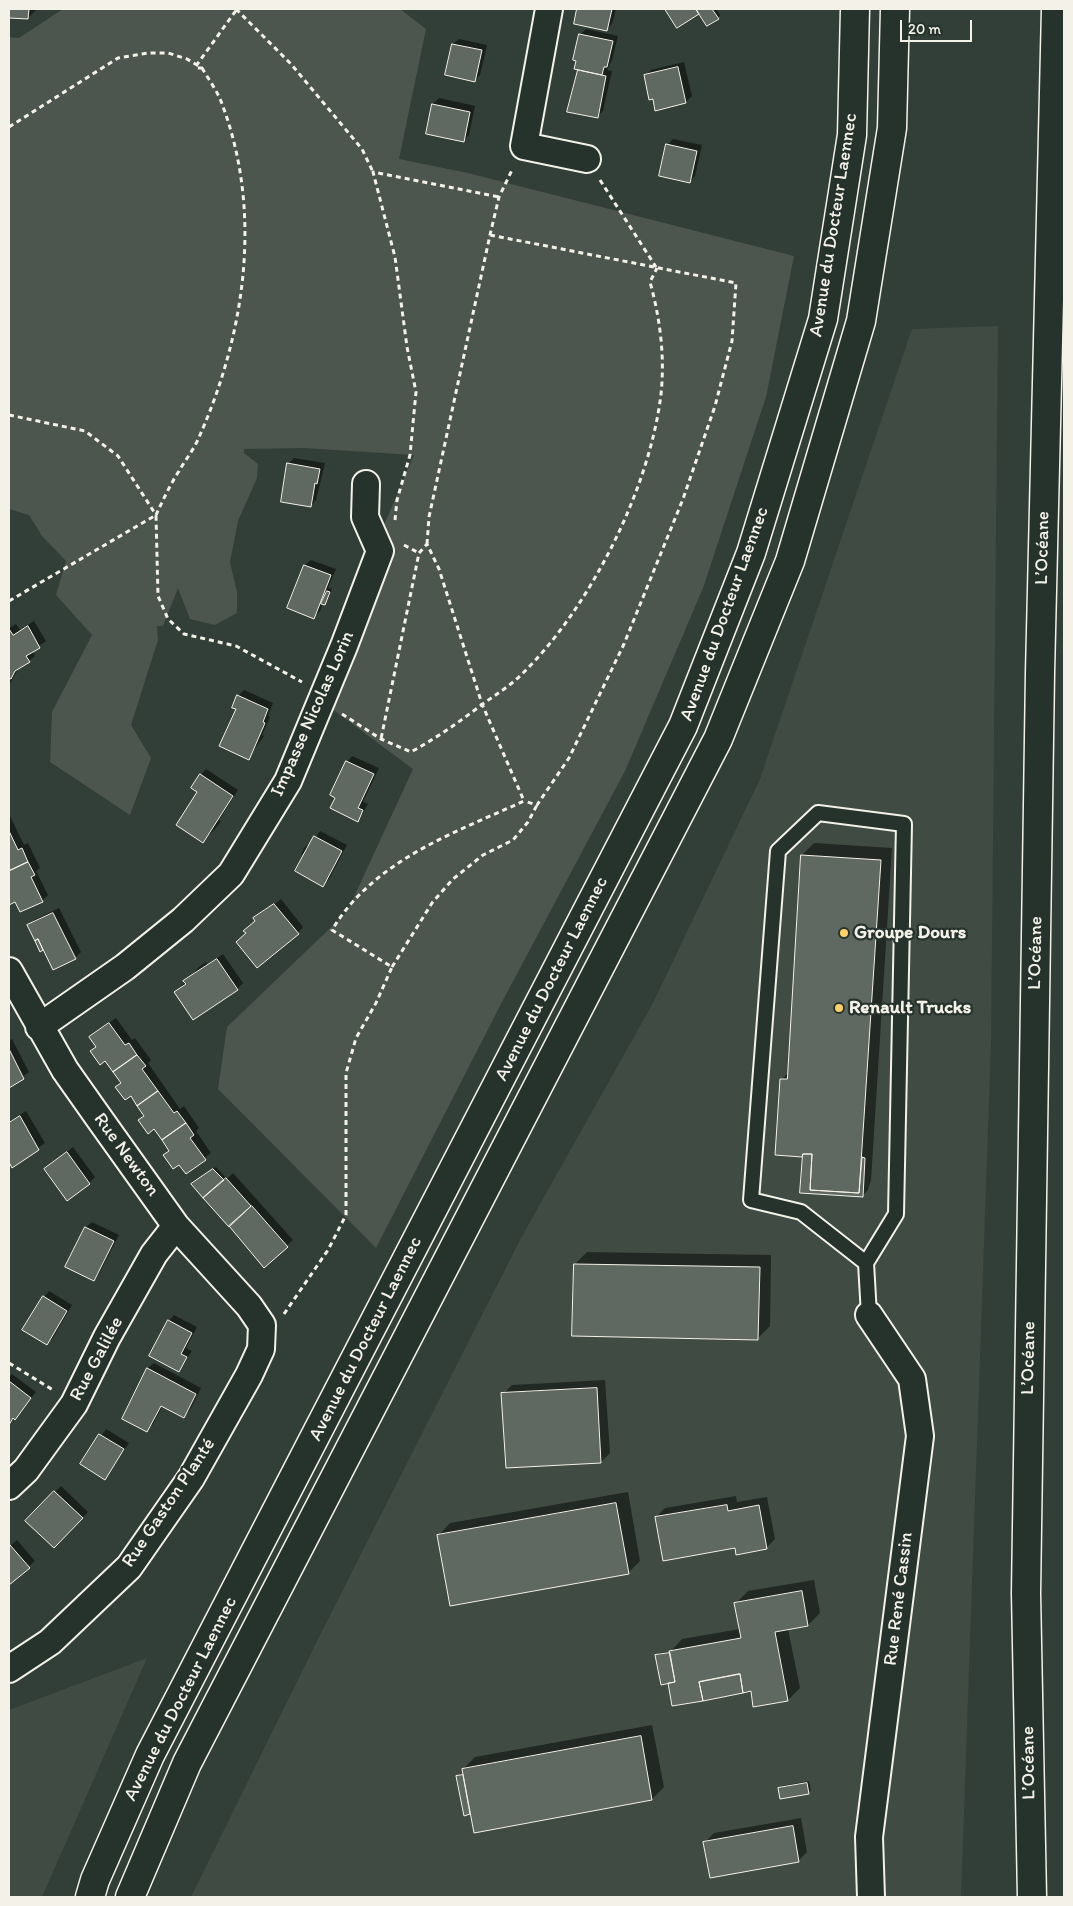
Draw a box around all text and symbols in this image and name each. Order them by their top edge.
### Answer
scale bar [903,10,976,42]
text: 20 m [908,20,941,38]
street label: Avenue du Docteur Laennec [805,112,863,338]
street label: Avenue du Docteur Laennec [676,504,774,724]
street label: L’Océane [1031,511,1055,585]
street label: Impasse Nicolas Lorin [266,628,360,800]
street label: Avenue du Docteur Laennec [491,873,613,1085]
street label: L’Océane [1024,916,1048,990]
place label: Groupe Dours [854,922,966,944]
marker: Groupe Dours [838,927,850,939]
place label: Renault Trucks [849,997,971,1019]
marker: Renault Trucks [833,1002,845,1014]
street label: Rue Newton [88,1109,164,1201]
street label: Avenue du Docteur Laennec [305,1233,427,1445]
street label: Rue Galilée [65,1313,129,1405]
street label: L’Océane [1017,1321,1041,1395]
street label: Rue Gaston Planté [117,1434,221,1572]
street label: Rue René Cassin [879,1531,919,1667]
street label: Avenue du Docteur Laennec [120,1593,242,1805]
street label: L’Océane [1017,1726,1041,1800]

